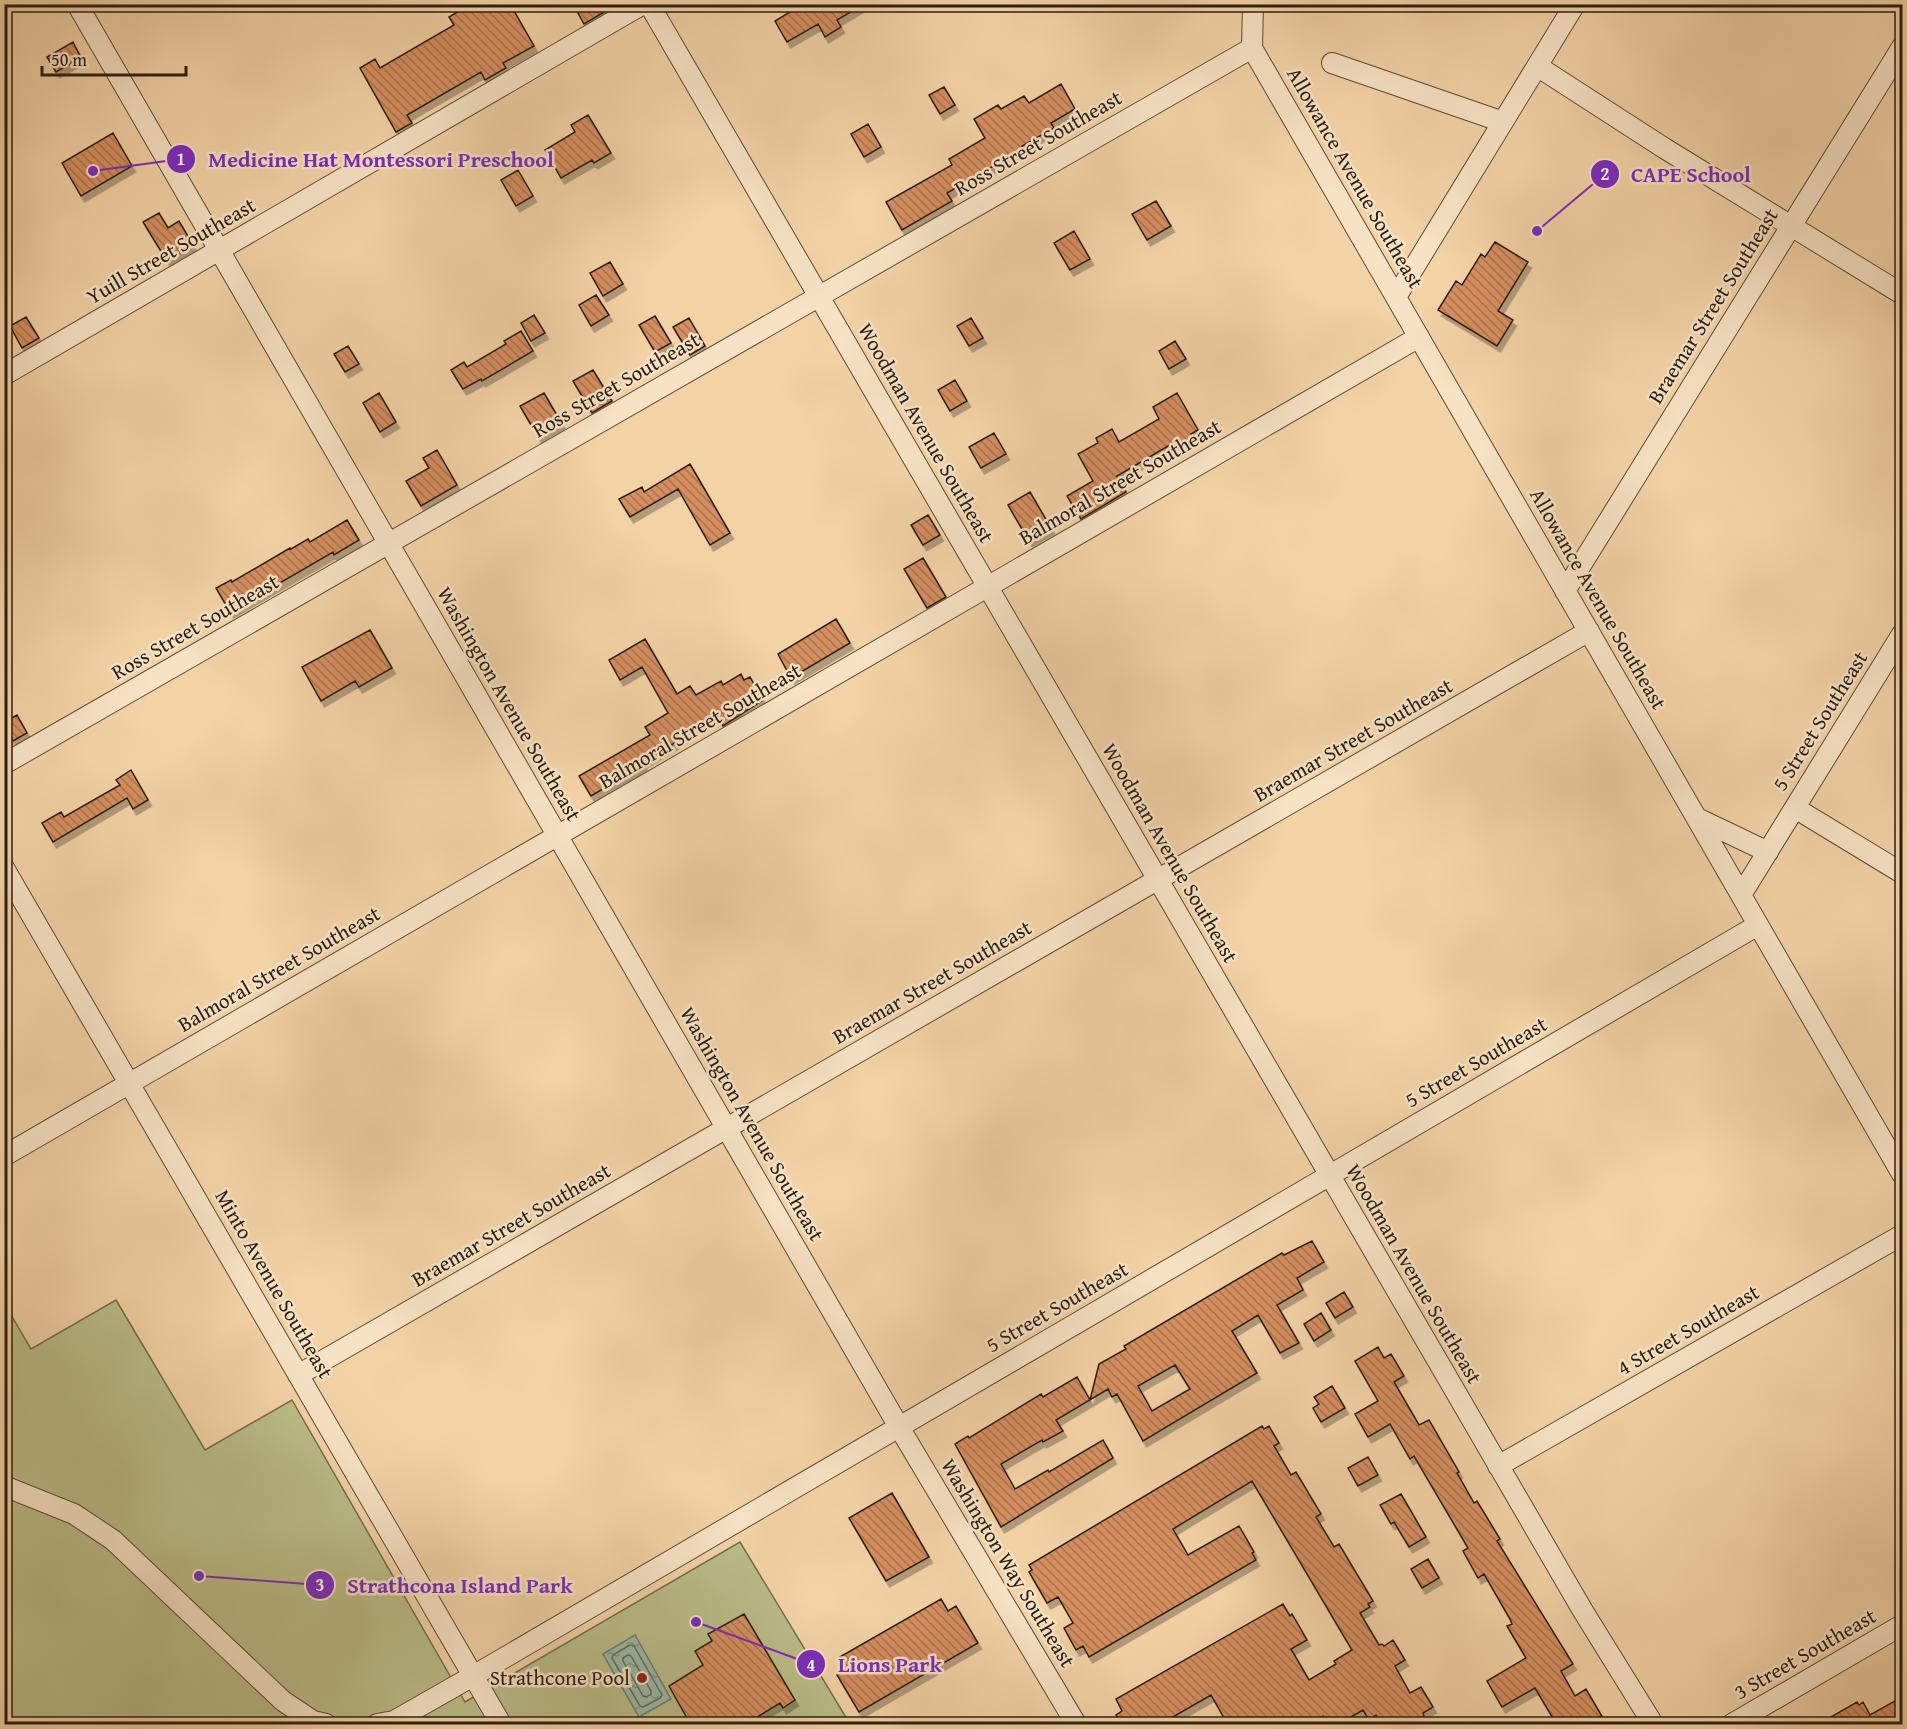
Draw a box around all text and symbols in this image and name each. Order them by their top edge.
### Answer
scale bar [42,39,186,77]
text: 50 m [51,46,87,73]
street label: Allowance Avenue Southeast [1279,61,1432,295]
street label: Ross Street Southeast [948,82,1128,203]
callout: Medicine Hat Montessori Preschool [166,139,565,179]
text: Medicine Hat Montessori Preschool [208,143,554,175]
text: 1 [176,145,186,172]
callout: CAPE School [1590,154,1763,194]
text: CAPE School [1631,158,1751,190]
text: 2 [1600,160,1610,187]
street label: Yuill Street Southeast [80,189,262,312]
street label: Braemar Street Southeast [1640,201,1786,409]
street label: Woodman Avenue Southeast [851,317,1002,549]
street label: Ross Street Southeast [526,324,706,445]
street label: Balmoral Street Southeast [1013,411,1227,552]
street label: Allowance Avenue Southeast [1522,482,1675,716]
street label: Ross Street Southeast [105,566,285,687]
street label: Washington Avenue Southeast [430,581,590,827]
street label: 5 Street Southeast [1764,644,1875,797]
street label: Balmoral Street Southeast [593,655,807,796]
street label: Braemar Street Southeast [1247,670,1459,809]
street label: Woodman Avenue Southeast [1095,737,1246,969]
street label: Balmoral Street Southeast [172,898,386,1039]
street label: Braemar Street Southeast [826,912,1038,1051]
street label: Washington Avenue Southeast [673,1001,833,1247]
street label: 5 Street Southeast [1399,1008,1553,1115]
street label: Braemar Street Southeast [405,1155,617,1294]
street label: Woodman Avenue Southeast [1339,1158,1490,1390]
street label: Minto Avenue Southeast [208,1183,342,1385]
street label: 5 Street Southeast [980,1253,1134,1360]
street label: 4 Street Southeast [1611,1276,1765,1383]
street label: Washington Way Southeast [934,1452,1084,1674]
callout: Strathcona Island Park [305,1565,585,1605]
text: Strathcona Island Park [347,1569,573,1601]
text: 3 [315,1571,325,1598]
street label: 3 Street Southeast [1728,1600,1882,1707]
callout: Lions Park [796,1644,954,1684]
text: Lions Park [838,1648,942,1680]
text: 4 [806,1651,816,1678]
place label: Strathcone Pool [490,1662,630,1693]
marker: Strathcone Pool [635,1671,649,1685]

